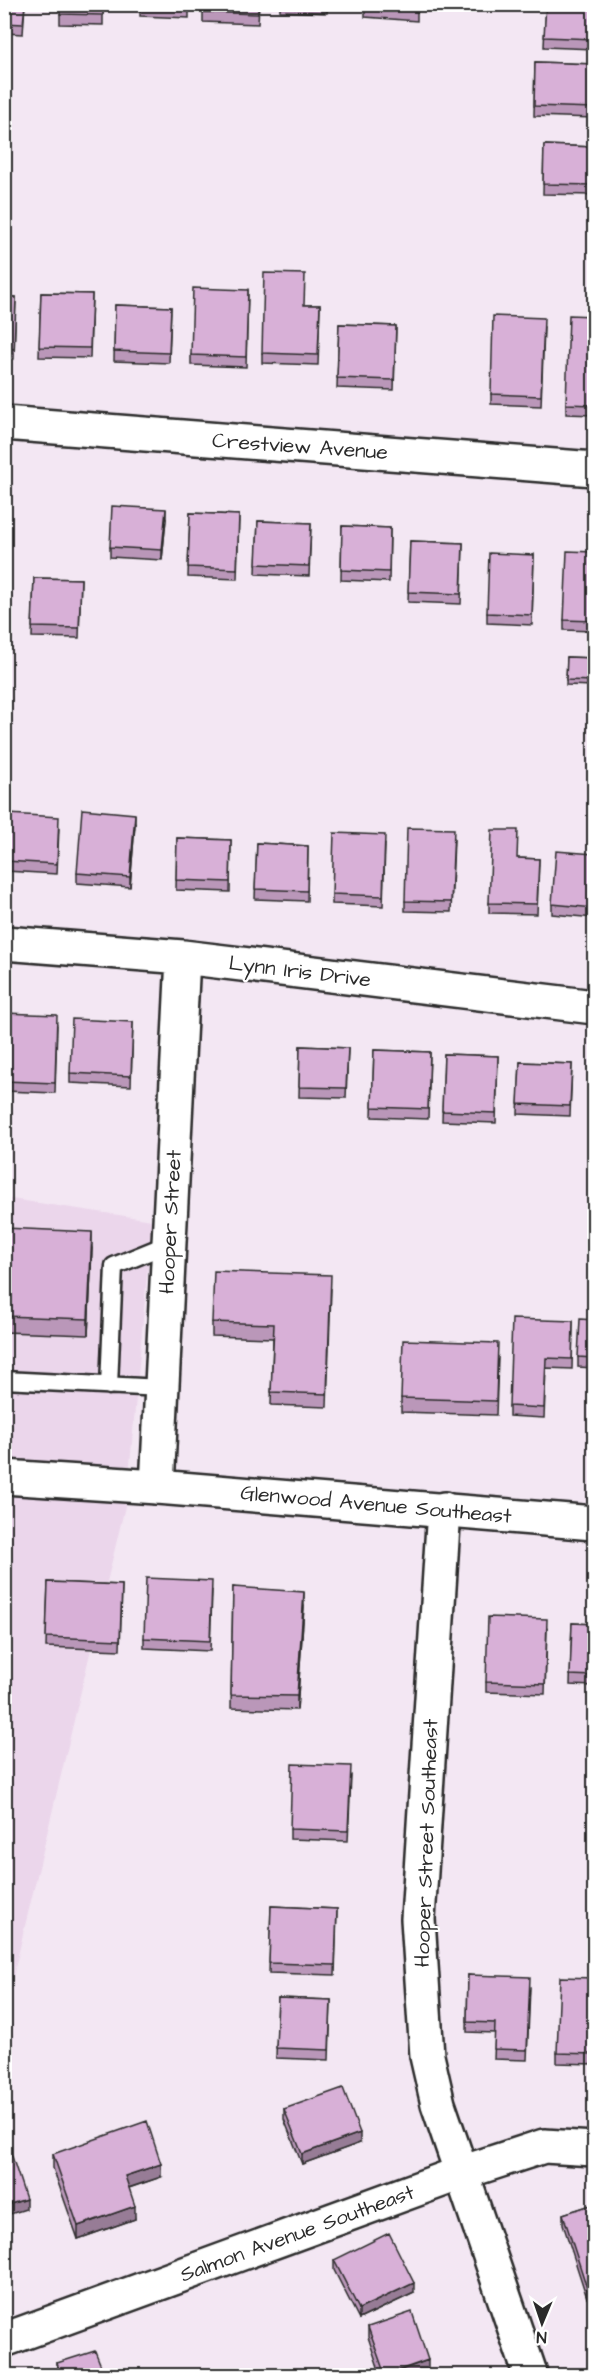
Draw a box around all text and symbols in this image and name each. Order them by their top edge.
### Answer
street label: Crestview Avenue [211,426,389,467]
street label: Lynn Iris Drive [227,948,373,997]
street label: Hooper Street [152,1149,190,1295]
street label: Glenwood Avenue Southeast [239,1478,513,1531]
street label: Hooper Street Southeast [408,1718,446,1968]
street label: Salmon Avenue Southeast [176,2177,419,2289]
north arrow [512,2293,572,2353]
text: N [536,2326,547,2348]

